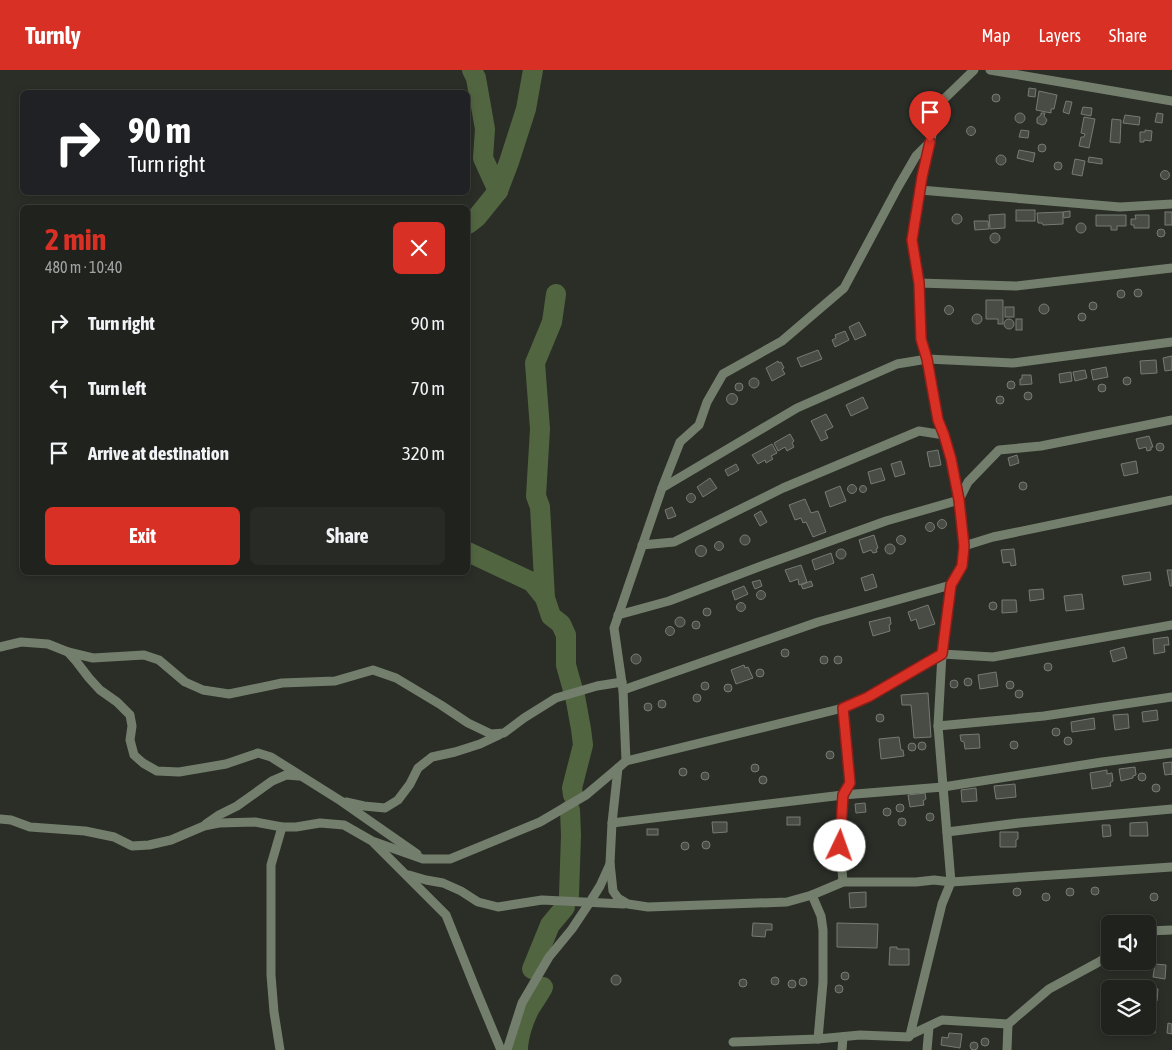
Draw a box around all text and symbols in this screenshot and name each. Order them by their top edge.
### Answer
text: Turnly [25,22,81,49]
text: Map [981,25,1010,46]
text: Layers [1038,25,1081,46]
text: Share [1109,25,1147,46]
pin [909,91,951,142]
icon: arrive [916,98,944,126]
icon: right [45,110,110,175]
text: 90 m [128,110,191,150]
text: Turn right [128,151,205,177]
text: 2 min [45,222,106,256]
button: close [393,222,445,274]
text: 480 m · 10:40 [45,258,122,276]
icon: right [45,309,73,337]
text: Turn right [88,312,155,334]
text: 90 m [411,312,445,334]
icon: left [45,374,73,402]
text: Turn left [88,377,146,399]
text: 70 m [411,377,445,399]
icon: arrive [45,439,73,467]
text: Arrive at destination [88,442,229,464]
text: 320 m [402,442,445,464]
button: Exit [45,507,240,565]
button: Share [250,507,445,565]
position arrow [813,819,865,871]
map controls [1101,915,1156,1035]
button: sound [1101,915,1156,970]
button: layers [1101,980,1156,1035]

